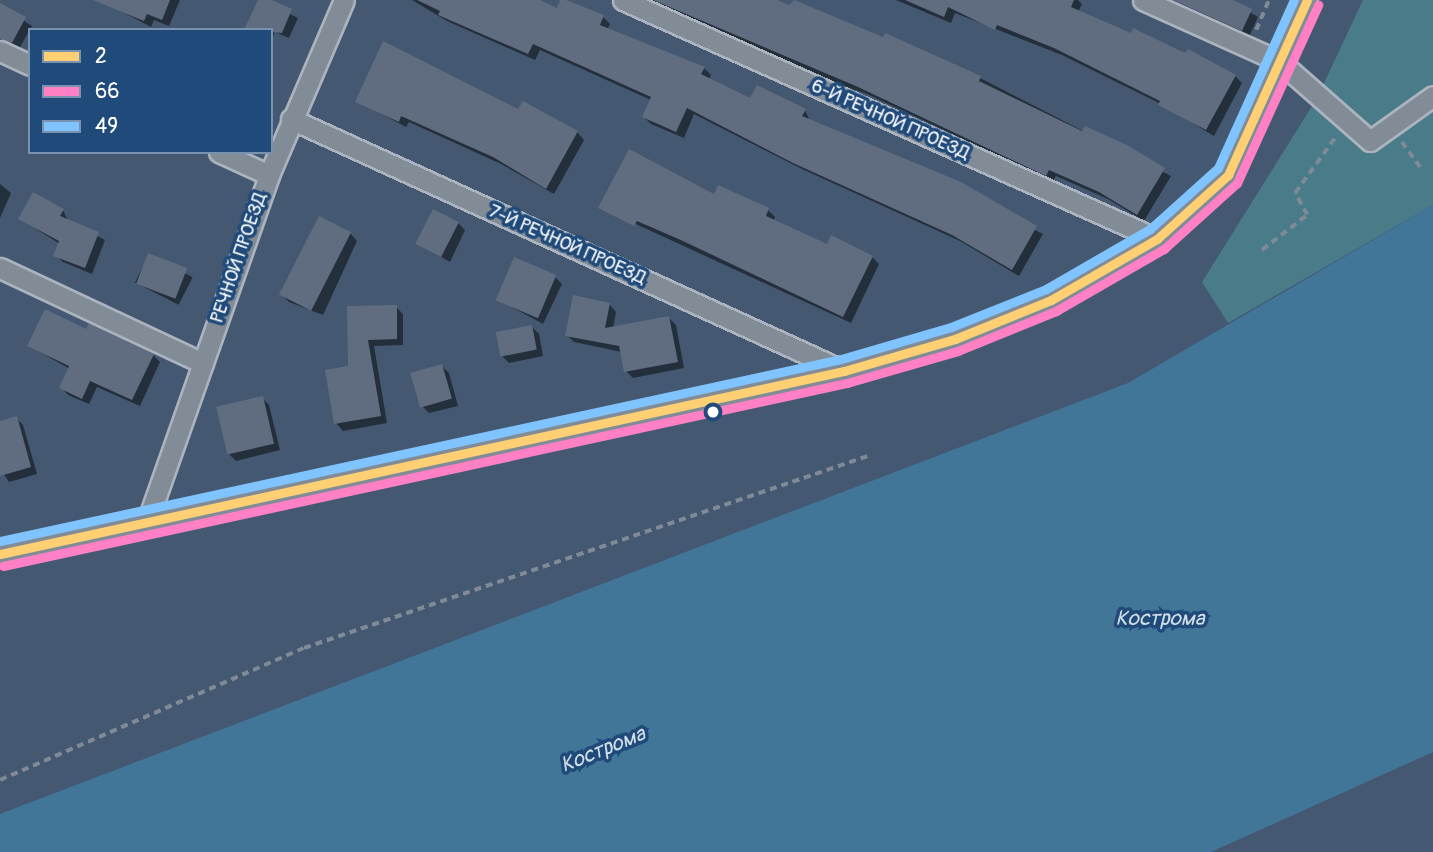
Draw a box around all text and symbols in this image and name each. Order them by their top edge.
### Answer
legend [28,28,273,154]
text: 2 [95,43,107,70]
street label: 6-Й РЕЧНОЙ ПРОЕЗД [807,75,973,165]
text: 66 [95,78,119,105]
text: 49 [95,113,118,140]
street label: РЕЧНОЙ ПРОЕЗД [206,190,272,326]
street label: 7-Й РЕЧНОЙ ПРОЕЗД [485,200,649,290]
unlabelled marker [706,405,720,419]
water label: Кострома [1116,606,1204,632]
water label: Кострома [557,722,649,778]

